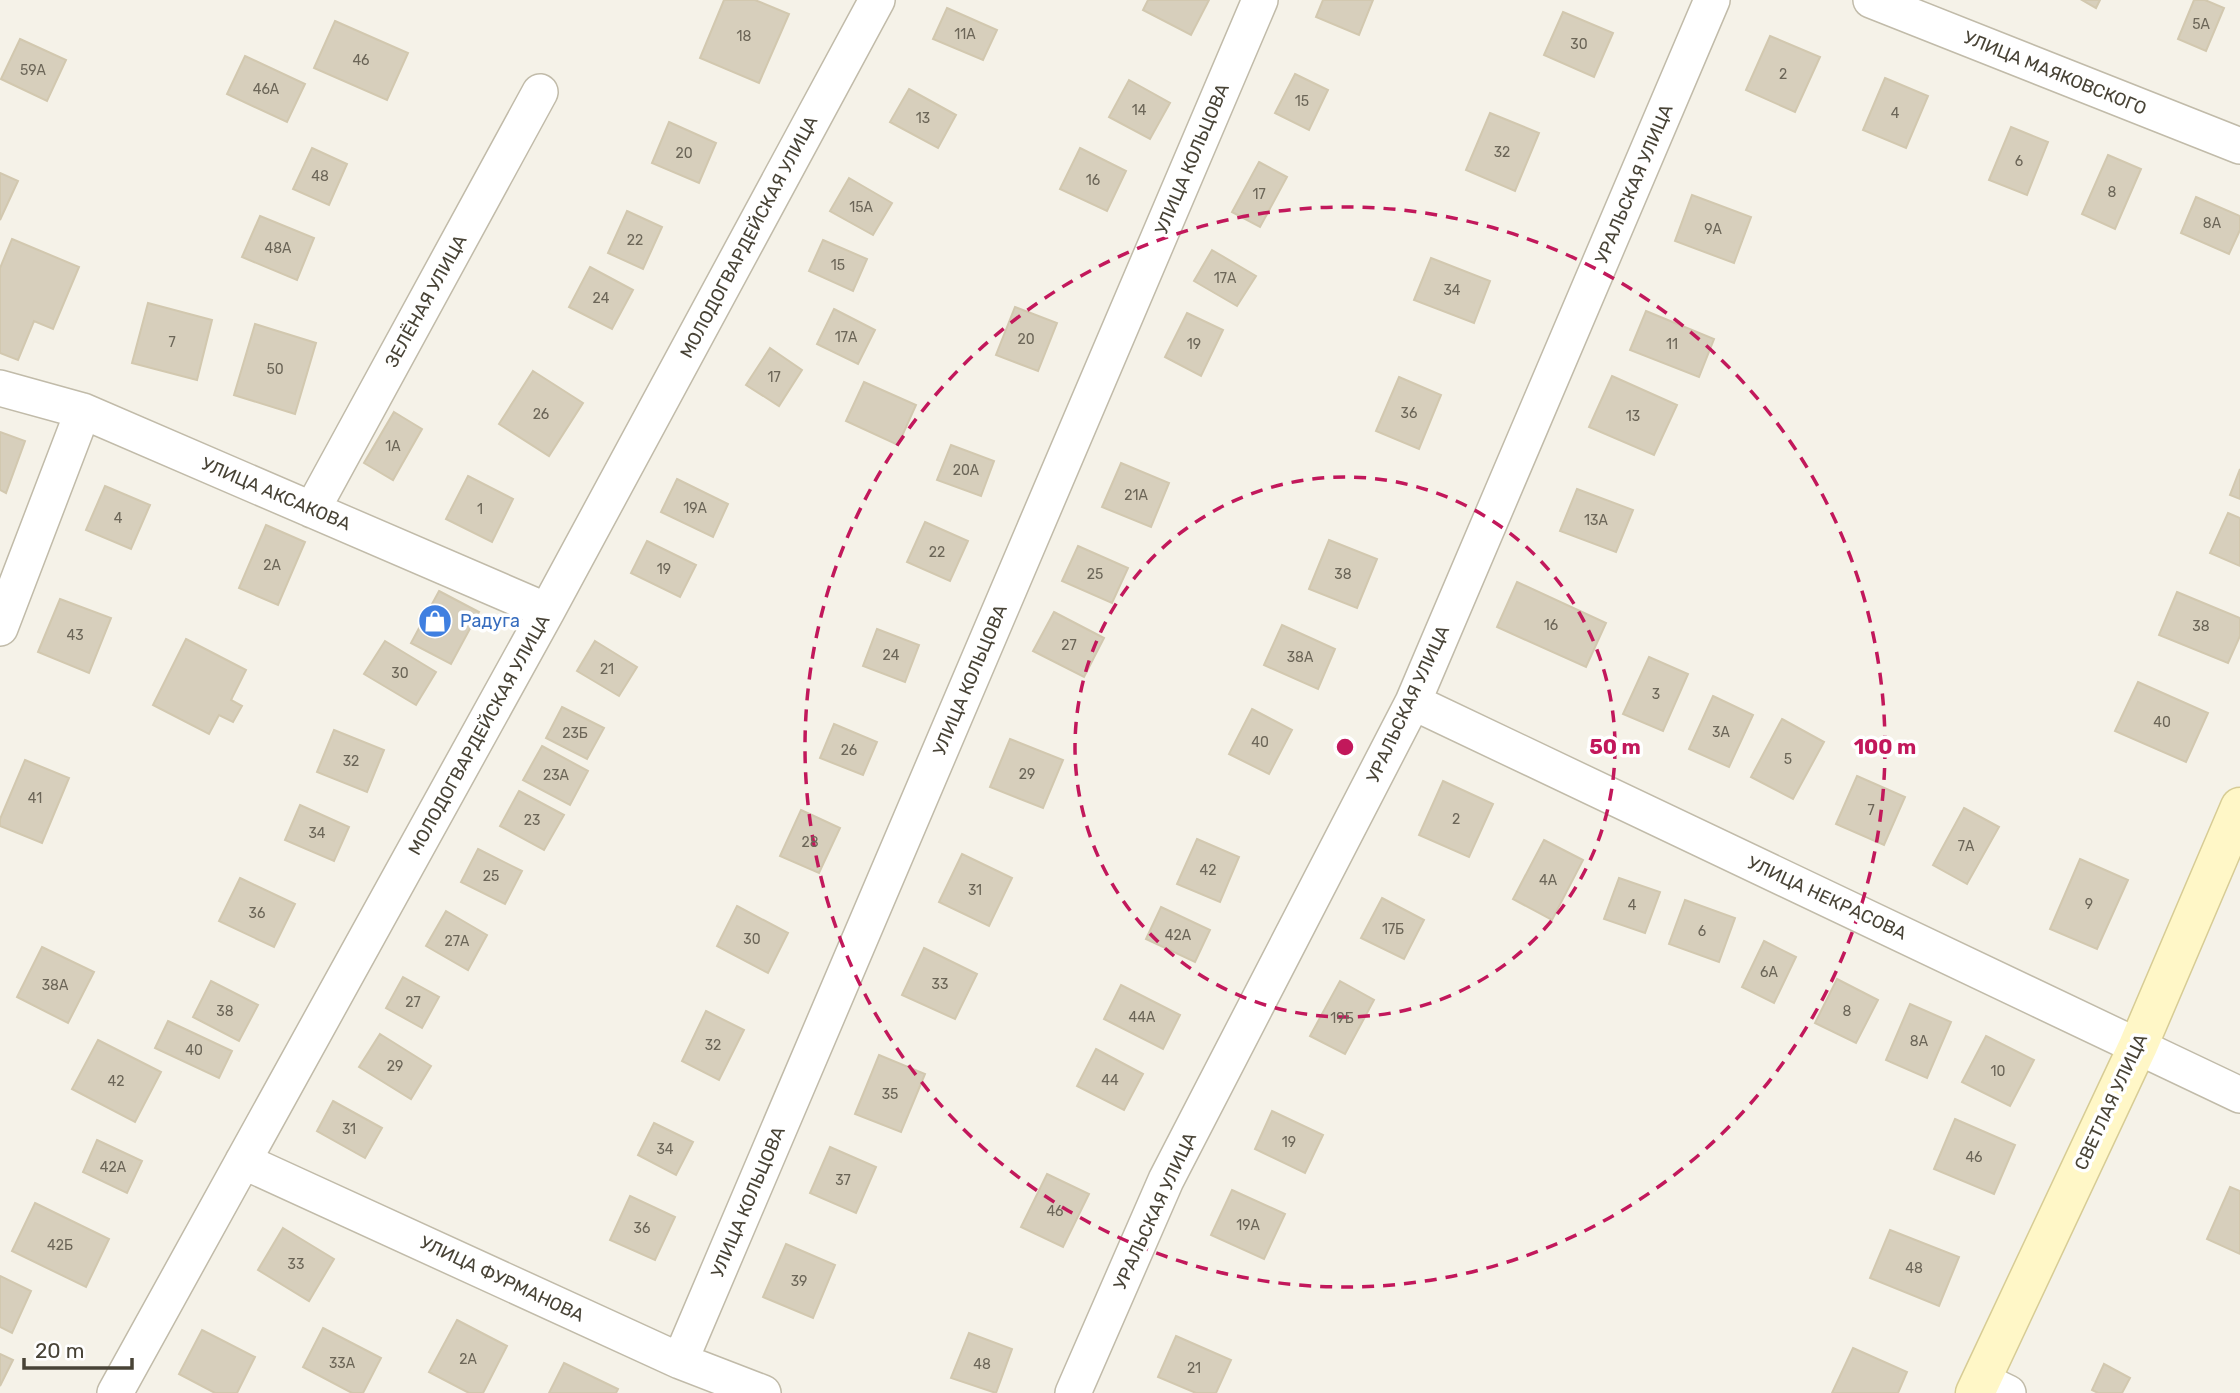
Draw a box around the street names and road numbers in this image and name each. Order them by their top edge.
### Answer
street label: УЛИЦА МАЯКОВСКОГО [1960,26,2150,120]
street label: УЛИЦА КОЛЬЦОВА [1150,80,1234,238]
street label: УРАЛЬСКАЯ УЛИЦА [1590,101,1678,267]
street label: МОЛОДОГВАРДЕЙСКАЯ УЛИЦА [676,112,822,362]
street label: ЗЕЛЁНАЯ УЛИЦА [380,231,472,371]
street label: УЛИЦА АКСАКОВА [198,453,354,535]
street label: УЛИЦА КОЛЬЦОВА [928,601,1012,759]
street label: МОЛОДОГВАРДЕЙСКАЯ УЛИЦА [404,611,554,859]
street label: УРАЛЬСКАЯ УЛИЦА [1362,622,1454,786]
street label: УЛИЦА НЕКРАСОВА [1744,851,1910,945]
street label: СВЕТЛАЯ УЛИЦА [2070,1030,2152,1174]
street label: УЛИЦА КОЛЬЦОВА [706,1123,790,1281]
street label: УРАЛЬСКАЯ УЛИЦА [1109,1129,1201,1293]
street label: УЛИЦА ФУРМАНОВА [416,1231,588,1327]

